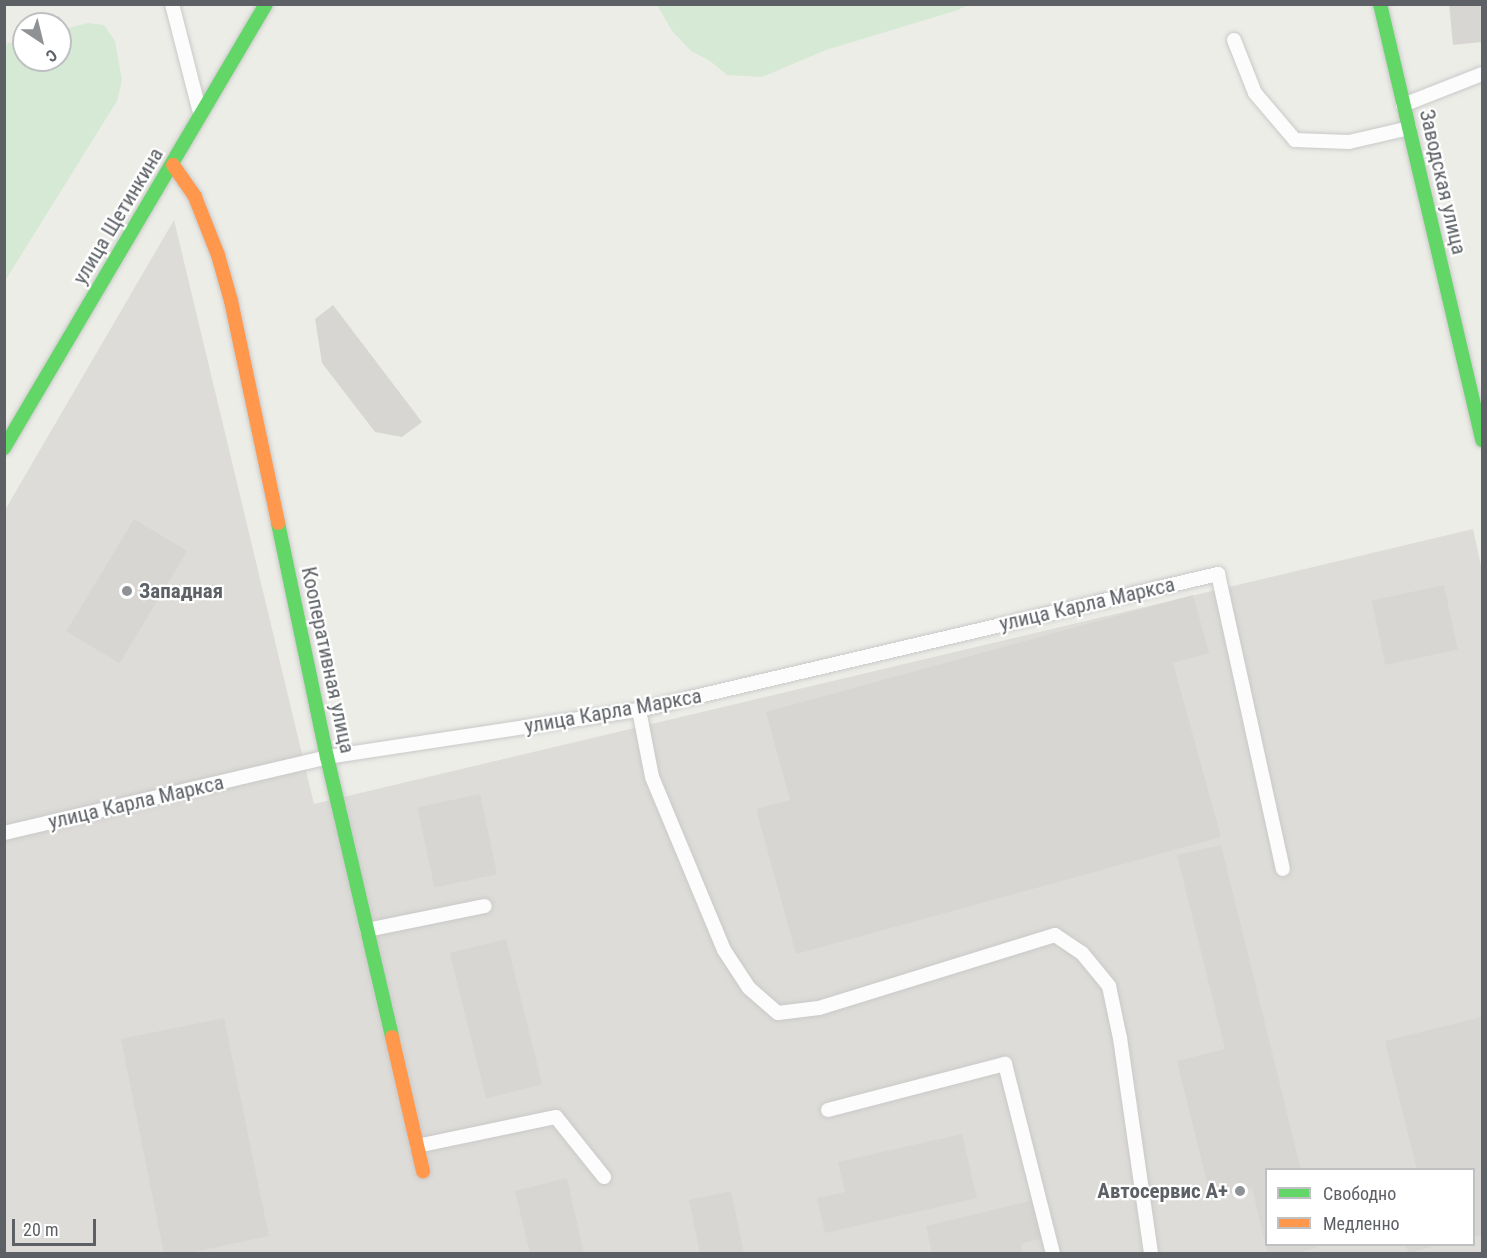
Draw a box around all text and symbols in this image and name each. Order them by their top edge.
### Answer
north arrow [12,12,72,72]
text: С [42,45,61,66]
street label: Заводская улица [1414,107,1472,257]
street label: улица Щетинкина [67,143,169,289]
street label: Кооперативная улица [296,564,360,756]
street label: улица Карла Маркса [997,572,1177,636]
place label: Западная [139,578,223,604]
marker: Западная [120,584,134,598]
street label: улица Карла Маркса [523,683,703,739]
street label: улица Карла Маркса [46,770,226,834]
legend [1265,1168,1475,1246]
place label: Автосервис А+ [1097,1178,1228,1204]
text: Свободно [1323,1183,1396,1204]
marker: Автосервис А+ [1233,1184,1247,1198]
scale bar [15,1207,99,1245]
text: Медленно [1323,1213,1400,1234]
text: 20 m [23,1219,58,1240]

